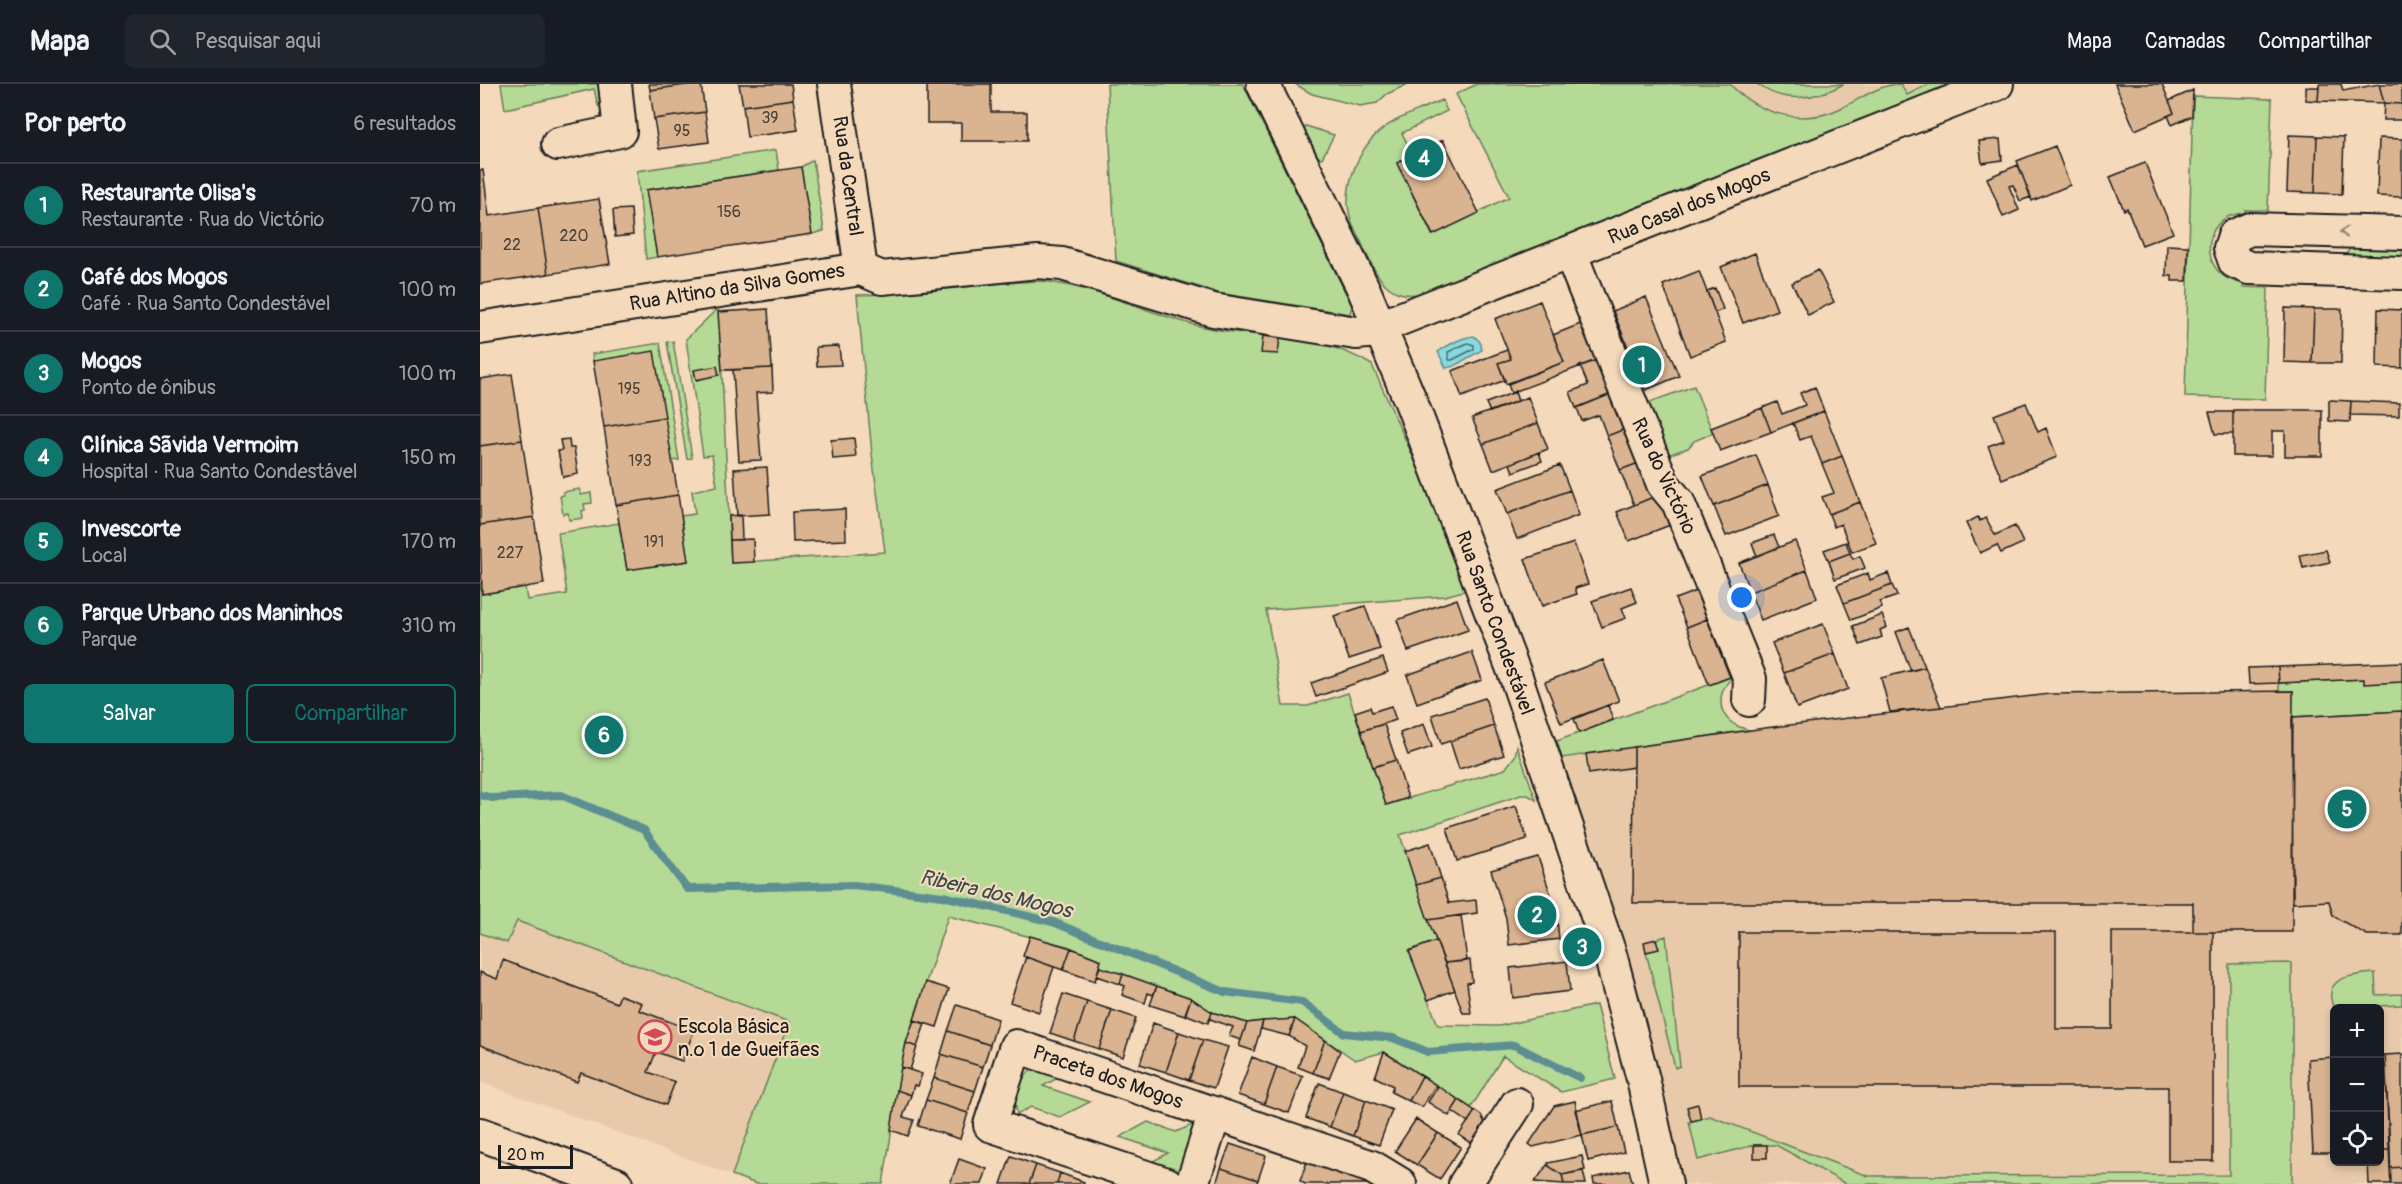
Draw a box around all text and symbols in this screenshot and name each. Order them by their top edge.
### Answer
search box [125,14,545,68]
text: Mapa [30,24,89,59]
icon: search [146,25,179,58]
text: Pesquisar aqui [194,27,321,55]
text: Mapa [2067,28,2112,55]
text: Camadas [2145,28,2225,55]
text: Compartilhar [2258,28,2372,55]
text: Por perto [24,107,126,139]
house number: 39 [761,108,779,128]
text: 6 resultados [354,111,456,136]
street label: Rua da Central [827,114,869,238]
house number: 95 [674,121,690,141]
pin: 4 [1404,136,1444,181]
street label: Rua Casal dos Mogos [1604,162,1774,250]
text: Restaurante Olisa's [81,179,256,207]
text: 1 [40,193,47,218]
text: 70 m [410,193,456,218]
house number: 156 [717,202,741,222]
text: Restaurante · Rua do Victório [81,207,324,232]
one-way arrow [2339,225,2348,238]
house number: 220 [560,226,588,246]
house number: 22 [503,235,521,255]
street label: Rua Altino da Silva Gomes [628,258,846,316]
text: Café dos Mogos [81,263,227,291]
text: 2 [38,277,49,302]
text: 100 m [399,277,456,302]
text: Café · Rua Santo Condestável [81,291,330,316]
pin: 1 [1622,342,1662,388]
text: Mogos [81,347,141,375]
text: 3 [38,361,49,386]
text: 100 m [399,361,456,386]
text: Ponto de ônibus [81,375,216,400]
house number: 195 [617,379,641,399]
street label: Rua do Victório [1626,414,1702,539]
text: Clínica Sãvida Vermoim [81,431,298,459]
text: 4 [38,445,49,470]
text: 150 m [402,445,456,470]
house number: 193 [628,451,652,471]
text: Hospital · Rua Santo Condestável [81,459,358,484]
text: Invescorte [81,515,181,543]
street label: Rua Santo Condestável [1450,528,1540,718]
text: 5 [38,529,49,554]
text: 170 m [402,529,456,554]
house number: 191 [644,532,664,552]
text: Local [81,543,127,568]
house number: 227 [497,543,524,563]
your location [1727,583,1756,612]
text: Parque Urbano dos Maninhos [81,599,342,627]
text: 6 [38,613,49,638]
text: 310 m [401,613,456,638]
text: Parque [81,627,137,652]
button: Salvar [24,684,234,743]
button: Compartilhar [246,684,456,743]
pin: 6 [584,712,624,758]
pin: 5 [2328,786,2366,832]
water label: Ribeira dos Mogos [918,863,1077,925]
pin: 2 [1518,892,1556,938]
pin: 3 [1562,924,1602,970]
map controls [2330,1004,2384,1166]
button: + [2330,1004,2384,1058]
place label: Escola Básica n.º 1 de Gueifães [678,1014,819,1062]
school or university icon: Escola Básica n.º 1 de Gueifães [637,1019,673,1055]
street label: Praceta dos Mogos [1030,1040,1186,1114]
button: − [2330,1058,2384,1112]
button: locate [2330,1112,2384,1166]
scale bar [498,1142,573,1170]
text: 20 m [507,1145,545,1165]

